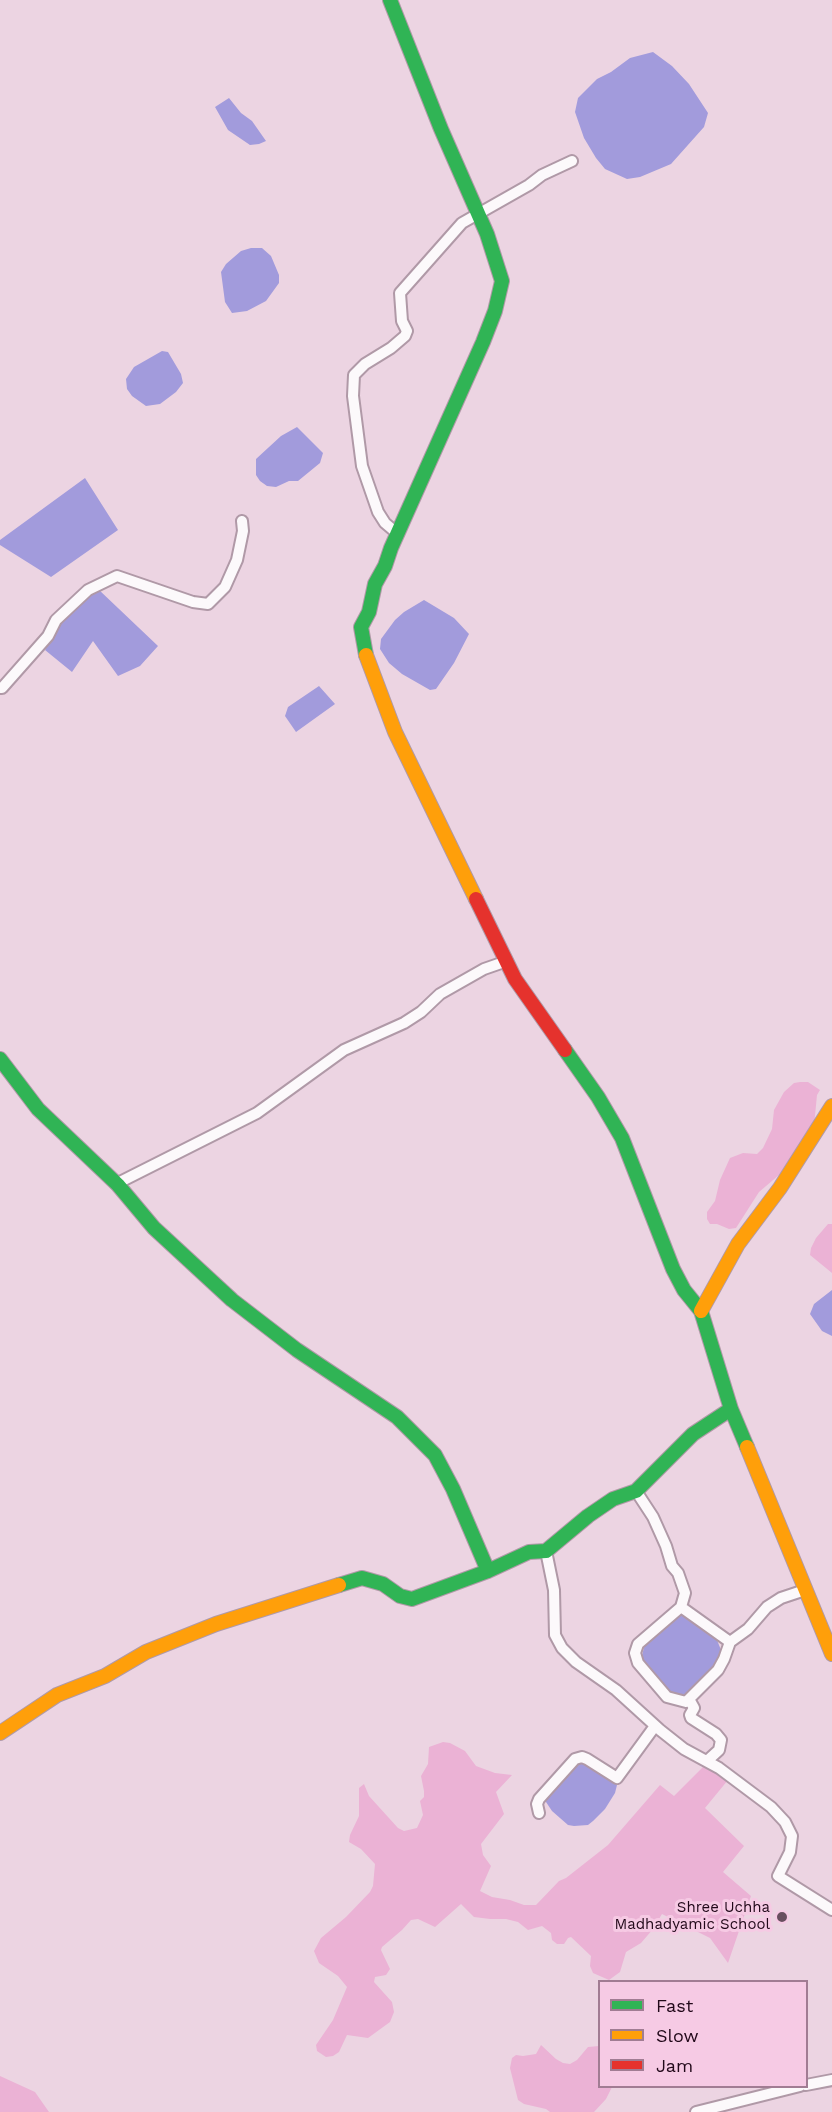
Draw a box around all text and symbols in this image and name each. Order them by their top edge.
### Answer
place label: Shree Uchha Madhadyamic School [614,1899,770,1934]
marker: Shree Uchha Madhadyamic School [775,1910,789,1924]
legend [598,1980,808,2088]
text: Fast [656,1995,693,2016]
text: Slow [656,2025,699,2046]
text: Jam [656,2055,693,2076]

